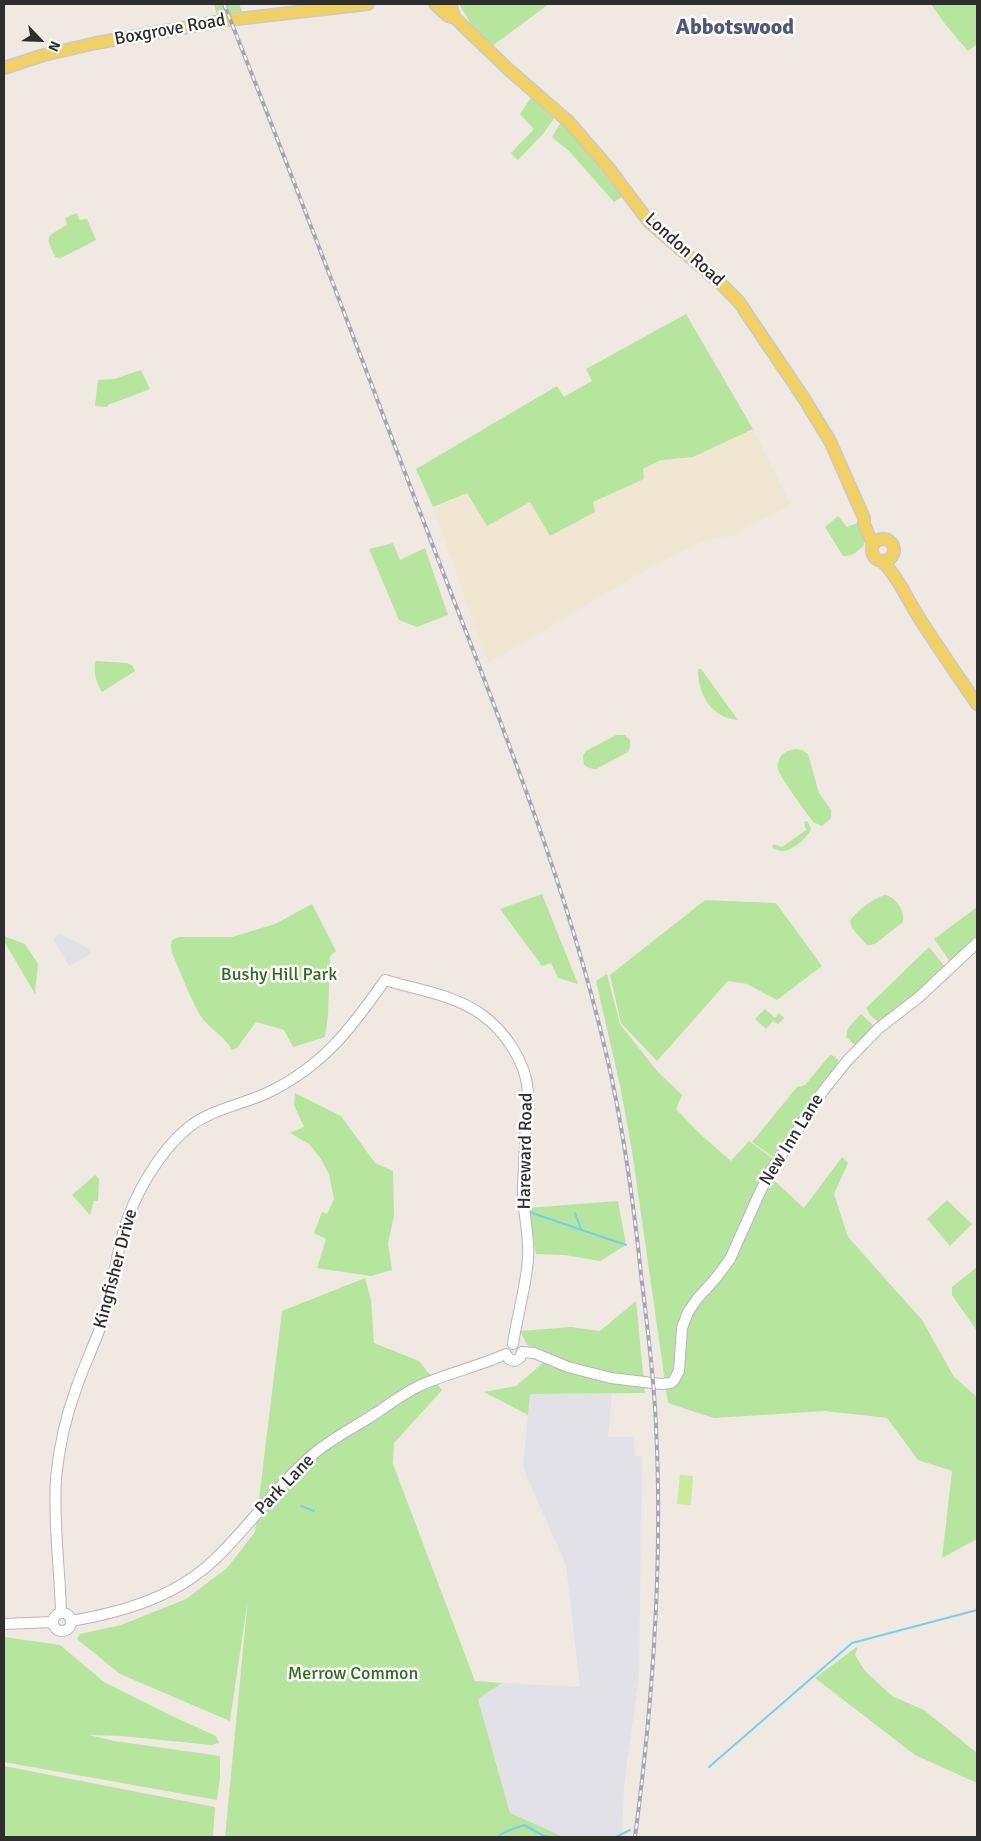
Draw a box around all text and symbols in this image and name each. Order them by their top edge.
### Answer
street label: Boxgrove Road [113,10,227,50]
north arrow [15,15,65,65]
district label: Abbotswood [676,15,794,41]
text: N [44,38,64,54]
street label: London Road [640,209,728,291]
park label: Bushy Hill Park [221,964,337,986]
street label: New Inn Lane [755,1090,829,1190]
street label: Hareward Road [514,1092,538,1210]
street label: Kingfisher Drive [90,1207,142,1331]
street label: Park Lane [251,1450,319,1520]
park label: Merrow Common [288,1663,418,1685]

